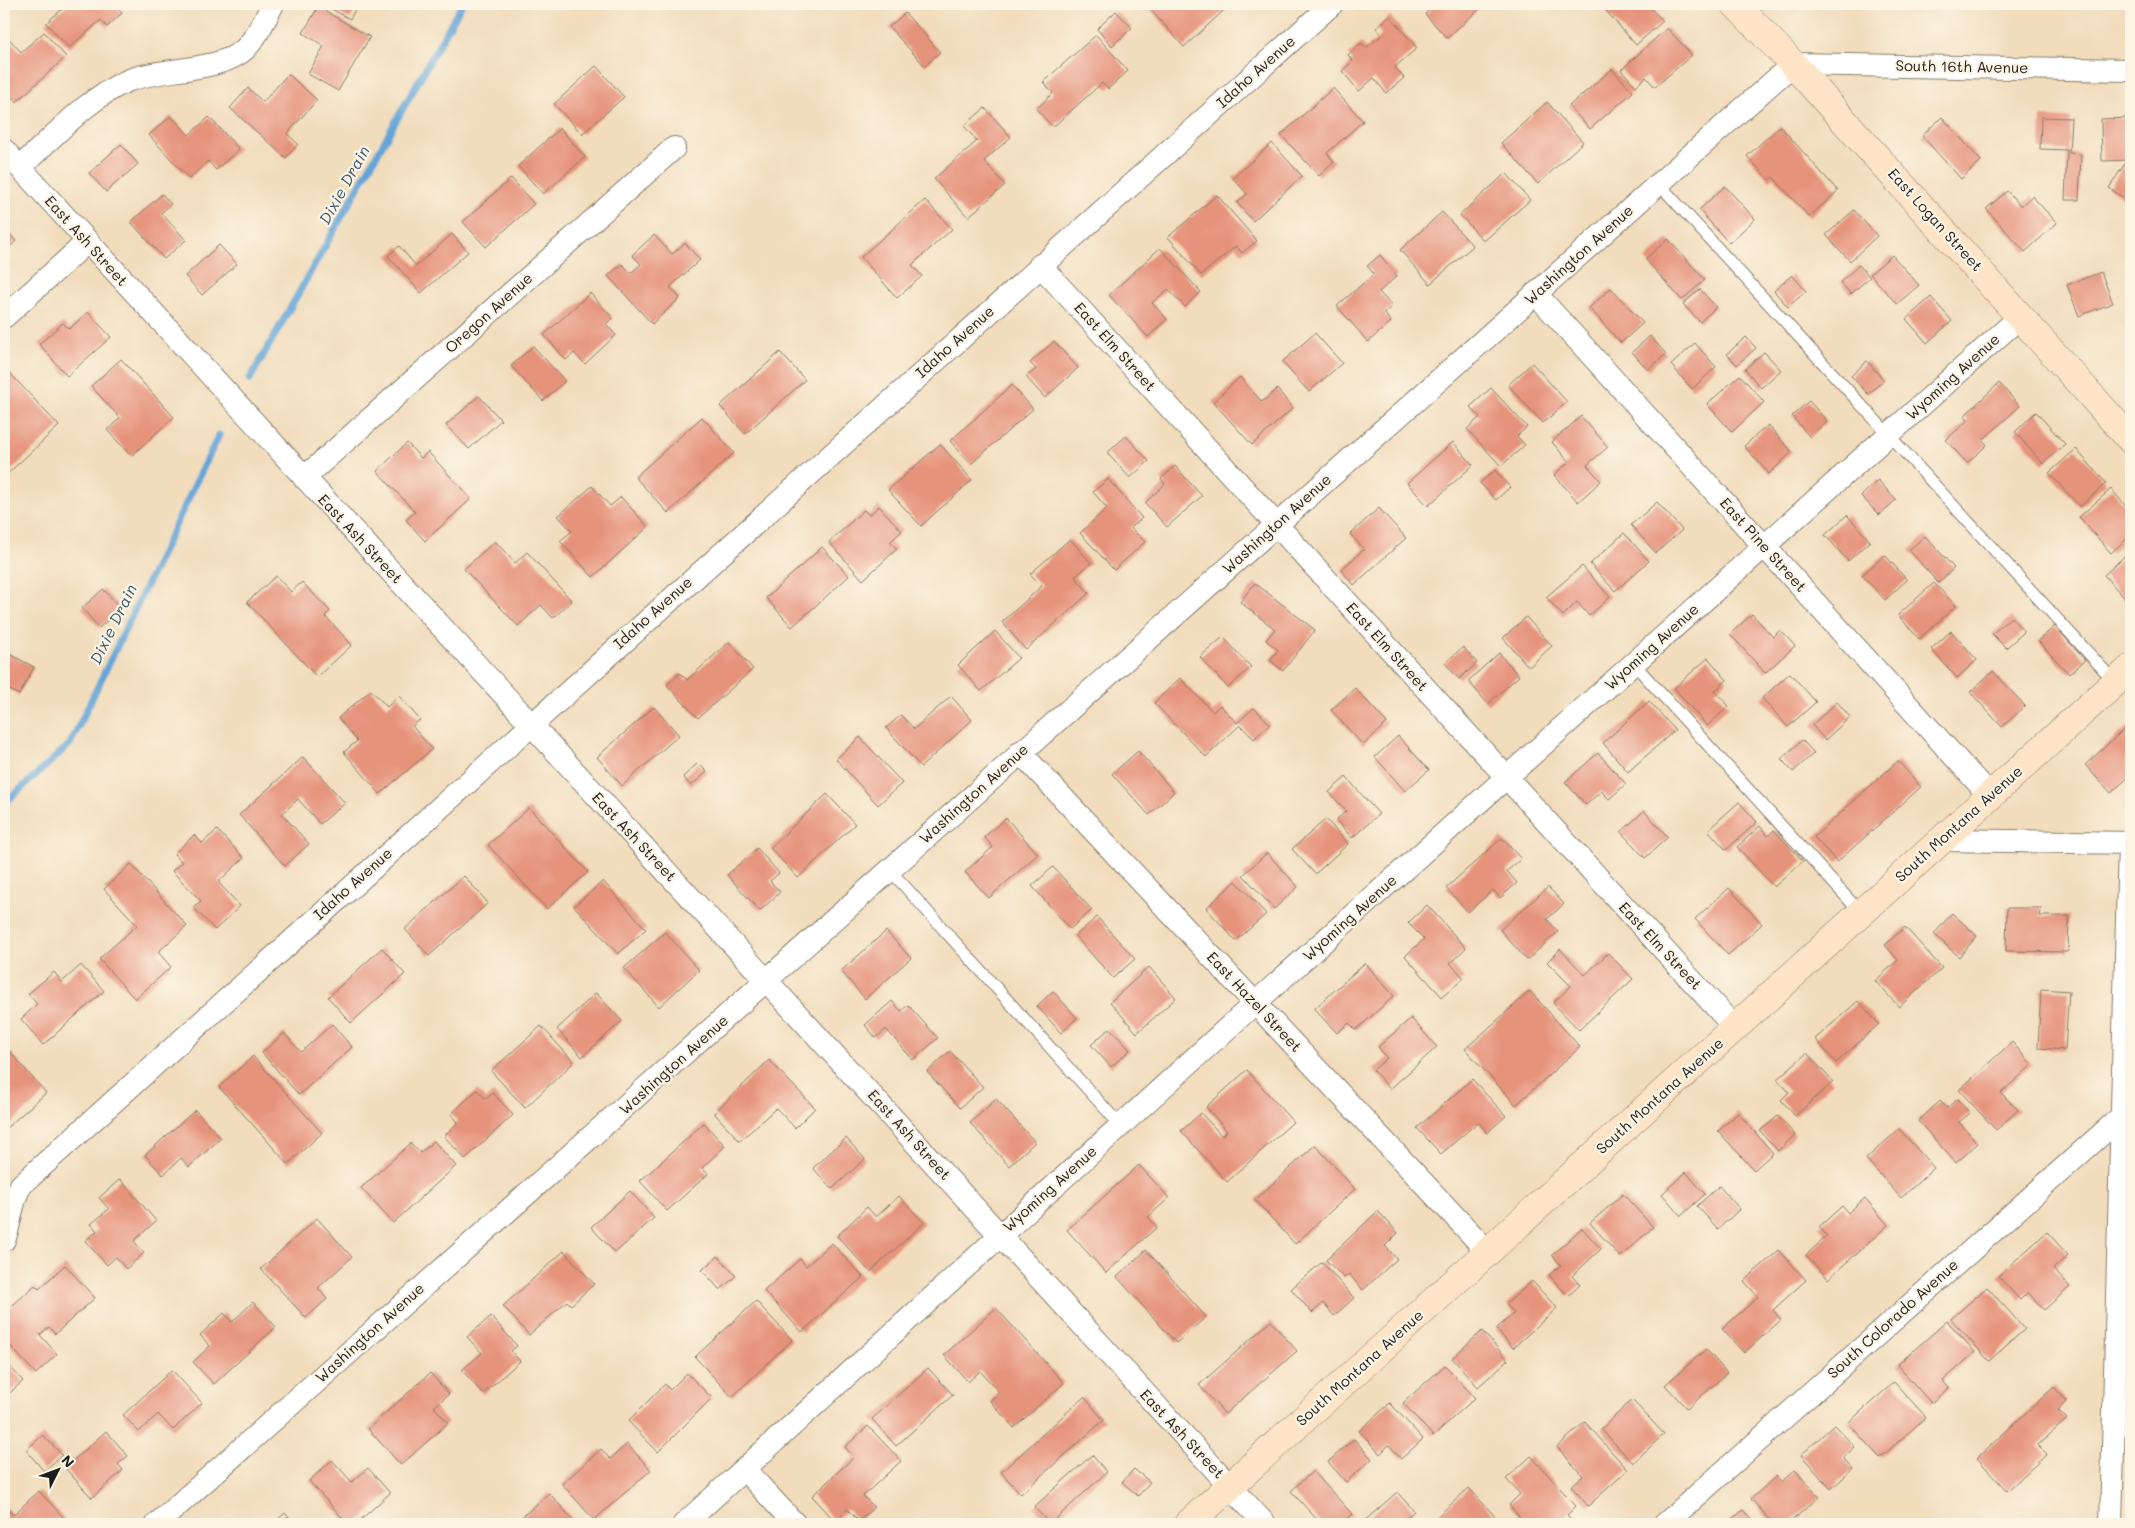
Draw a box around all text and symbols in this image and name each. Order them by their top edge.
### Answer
street label: Idaho Avenue [1212,31,1299,112]
street label: South 16th Avenue [1895,55,2029,77]
water label: Dixie Drain [313,142,374,228]
street label: East Logan Street [1884,163,1987,275]
street label: East Ash Street [41,191,133,290]
street label: Washington Avenue [1519,200,1637,309]
street label: Oregon Avenue [440,268,536,357]
street label: East Elm Street [1070,297,1161,395]
street label: Idaho Avenue [911,301,998,382]
street label: Wyoming Avenue [1901,329,2004,424]
street label: Washington Avenue [1217,469,1335,578]
street label: East Ash Street [314,489,407,587]
street label: East Pine Street [1716,493,1812,596]
street label: Idaho Avenue [609,572,696,653]
water label: Dixie Drain [84,580,141,667]
street label: East Elm Street [1342,597,1433,695]
street label: Wyoming Avenue [1600,599,1703,694]
street label: Washington Avenue [914,739,1032,848]
street label: South Montana Avenue [1890,761,2026,886]
street label: East Ash Street [588,787,681,885]
street label: Idaho Avenue [309,843,396,924]
street label: Wyoming Avenue [1298,870,1401,965]
street label: East Elm Street [1615,897,1707,994]
street label: East Hazel Street [1203,947,1307,1056]
street label: Washington Avenue [614,1010,732,1119]
street label: South Montana Avenue [1591,1033,1727,1158]
street label: East Ash Street [864,1085,956,1184]
street label: Wyoming Avenue [998,1141,1101,1236]
street label: South Colorado Avenue [1823,1254,1962,1382]
street label: Washington Avenue [310,1278,428,1387]
street label: South Montana Avenue [1291,1305,1427,1430]
street label: East Ash Street [1136,1384,1229,1482]
north arrow [32,1446,82,1496]
text: N [57,1451,79,1471]

